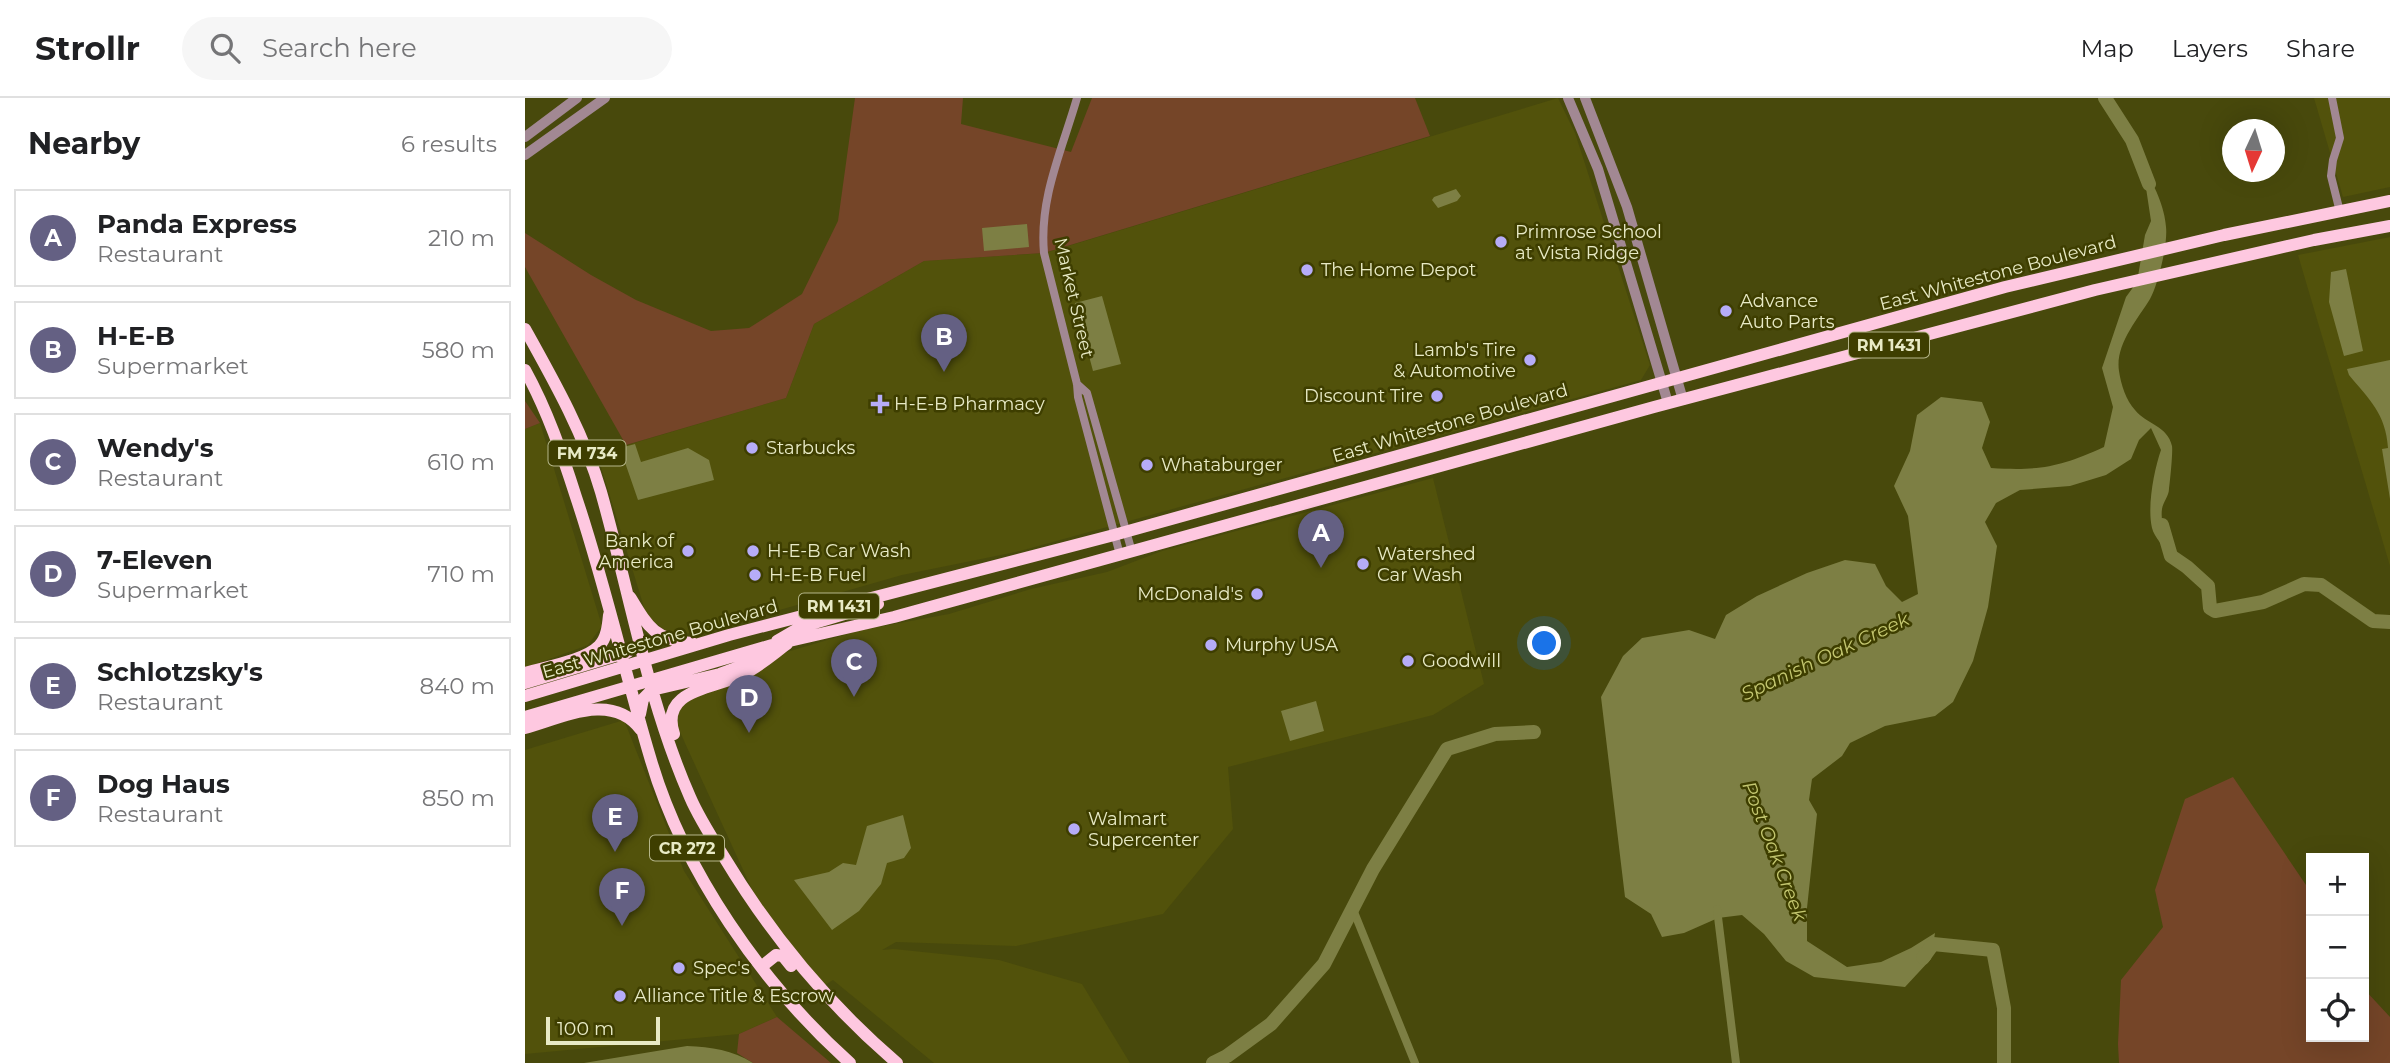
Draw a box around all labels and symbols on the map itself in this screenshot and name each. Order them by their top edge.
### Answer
north arrow [2222,119,2285,182]
place label: Primrose School at Vista Ridge [1515,221,1662,264]
street label: East Whitestone Boulevard [1877,231,2119,315]
marker: Primrose School at Vista Ridge [1493,234,1509,250]
street label: Market Street [1049,236,1099,360]
place label: The Home Depot [1321,259,1476,281]
marker: The Home Depot [1299,262,1315,278]
place label: Advance Auto Parts [1740,290,1835,333]
marker: Advance Auto Parts [1718,303,1734,319]
pin: B [921,314,967,372]
road number: RM 1431 [1849,332,1929,358]
place label: Lamb's Tire & Automotive [1393,339,1516,382]
marker: Lamb's Tire & Automotive [1522,352,1538,368]
street label: East Whitestone Boulevard [1330,379,1570,467]
place label: Discount Tire [1304,385,1423,407]
marker: Discount Tire [1429,388,1445,404]
place label: H-E-B Pharmacy [894,393,1045,415]
marker: H-E-B Pharmacy [872,396,888,412]
place label: Starbucks [766,437,855,459]
road number: FM 734 [549,440,625,466]
marker: Starbucks [744,440,760,456]
place label: Whataburger [1161,454,1283,476]
marker: Whataburger [1139,457,1155,473]
pin: A [1298,510,1344,568]
place label: Bank of America [598,530,675,573]
place label: H-E-B Car Wash [767,540,911,562]
marker: Bank of America [680,543,696,559]
marker: H-E-B Car Wash [745,543,761,559]
place label: Watershed Car Wash [1377,543,1476,586]
marker: Watershed Car Wash [1355,556,1371,572]
place label: H-E-B Fuel [769,564,866,586]
marker: H-E-B Fuel [747,567,763,583]
place label: McDonald's [1137,583,1243,605]
marker: McDonald's [1249,586,1265,602]
road number: RM 1431 [799,593,879,618]
street label: East Whitestone Boulevard [540,595,780,683]
water label: Spanish Oak Creek [1737,607,1914,706]
your location [1527,626,1561,660]
place label: Murphy USA [1225,634,1338,656]
marker: Murphy USA [1203,637,1219,653]
pin: C [831,639,877,697]
place label: Goodwill [1422,650,1501,672]
marker: Goodwill [1400,653,1416,669]
pin: D [726,675,772,733]
water label: Post Oak Creek [1737,778,1812,925]
pin: E [592,794,638,852]
place label: Walmart Supercenter [1088,808,1199,851]
marker: Walmart Supercenter [1066,821,1082,837]
road number: CR 272 [650,835,724,860]
pin: F [599,868,645,926]
place label: Spec's [693,957,750,979]
marker: Spec's [671,960,687,976]
place label: Alliance Title & Escrow [634,985,834,1007]
marker: Alliance Title & Escrow [612,988,628,1004]
scale bar [546,1014,660,1046]

